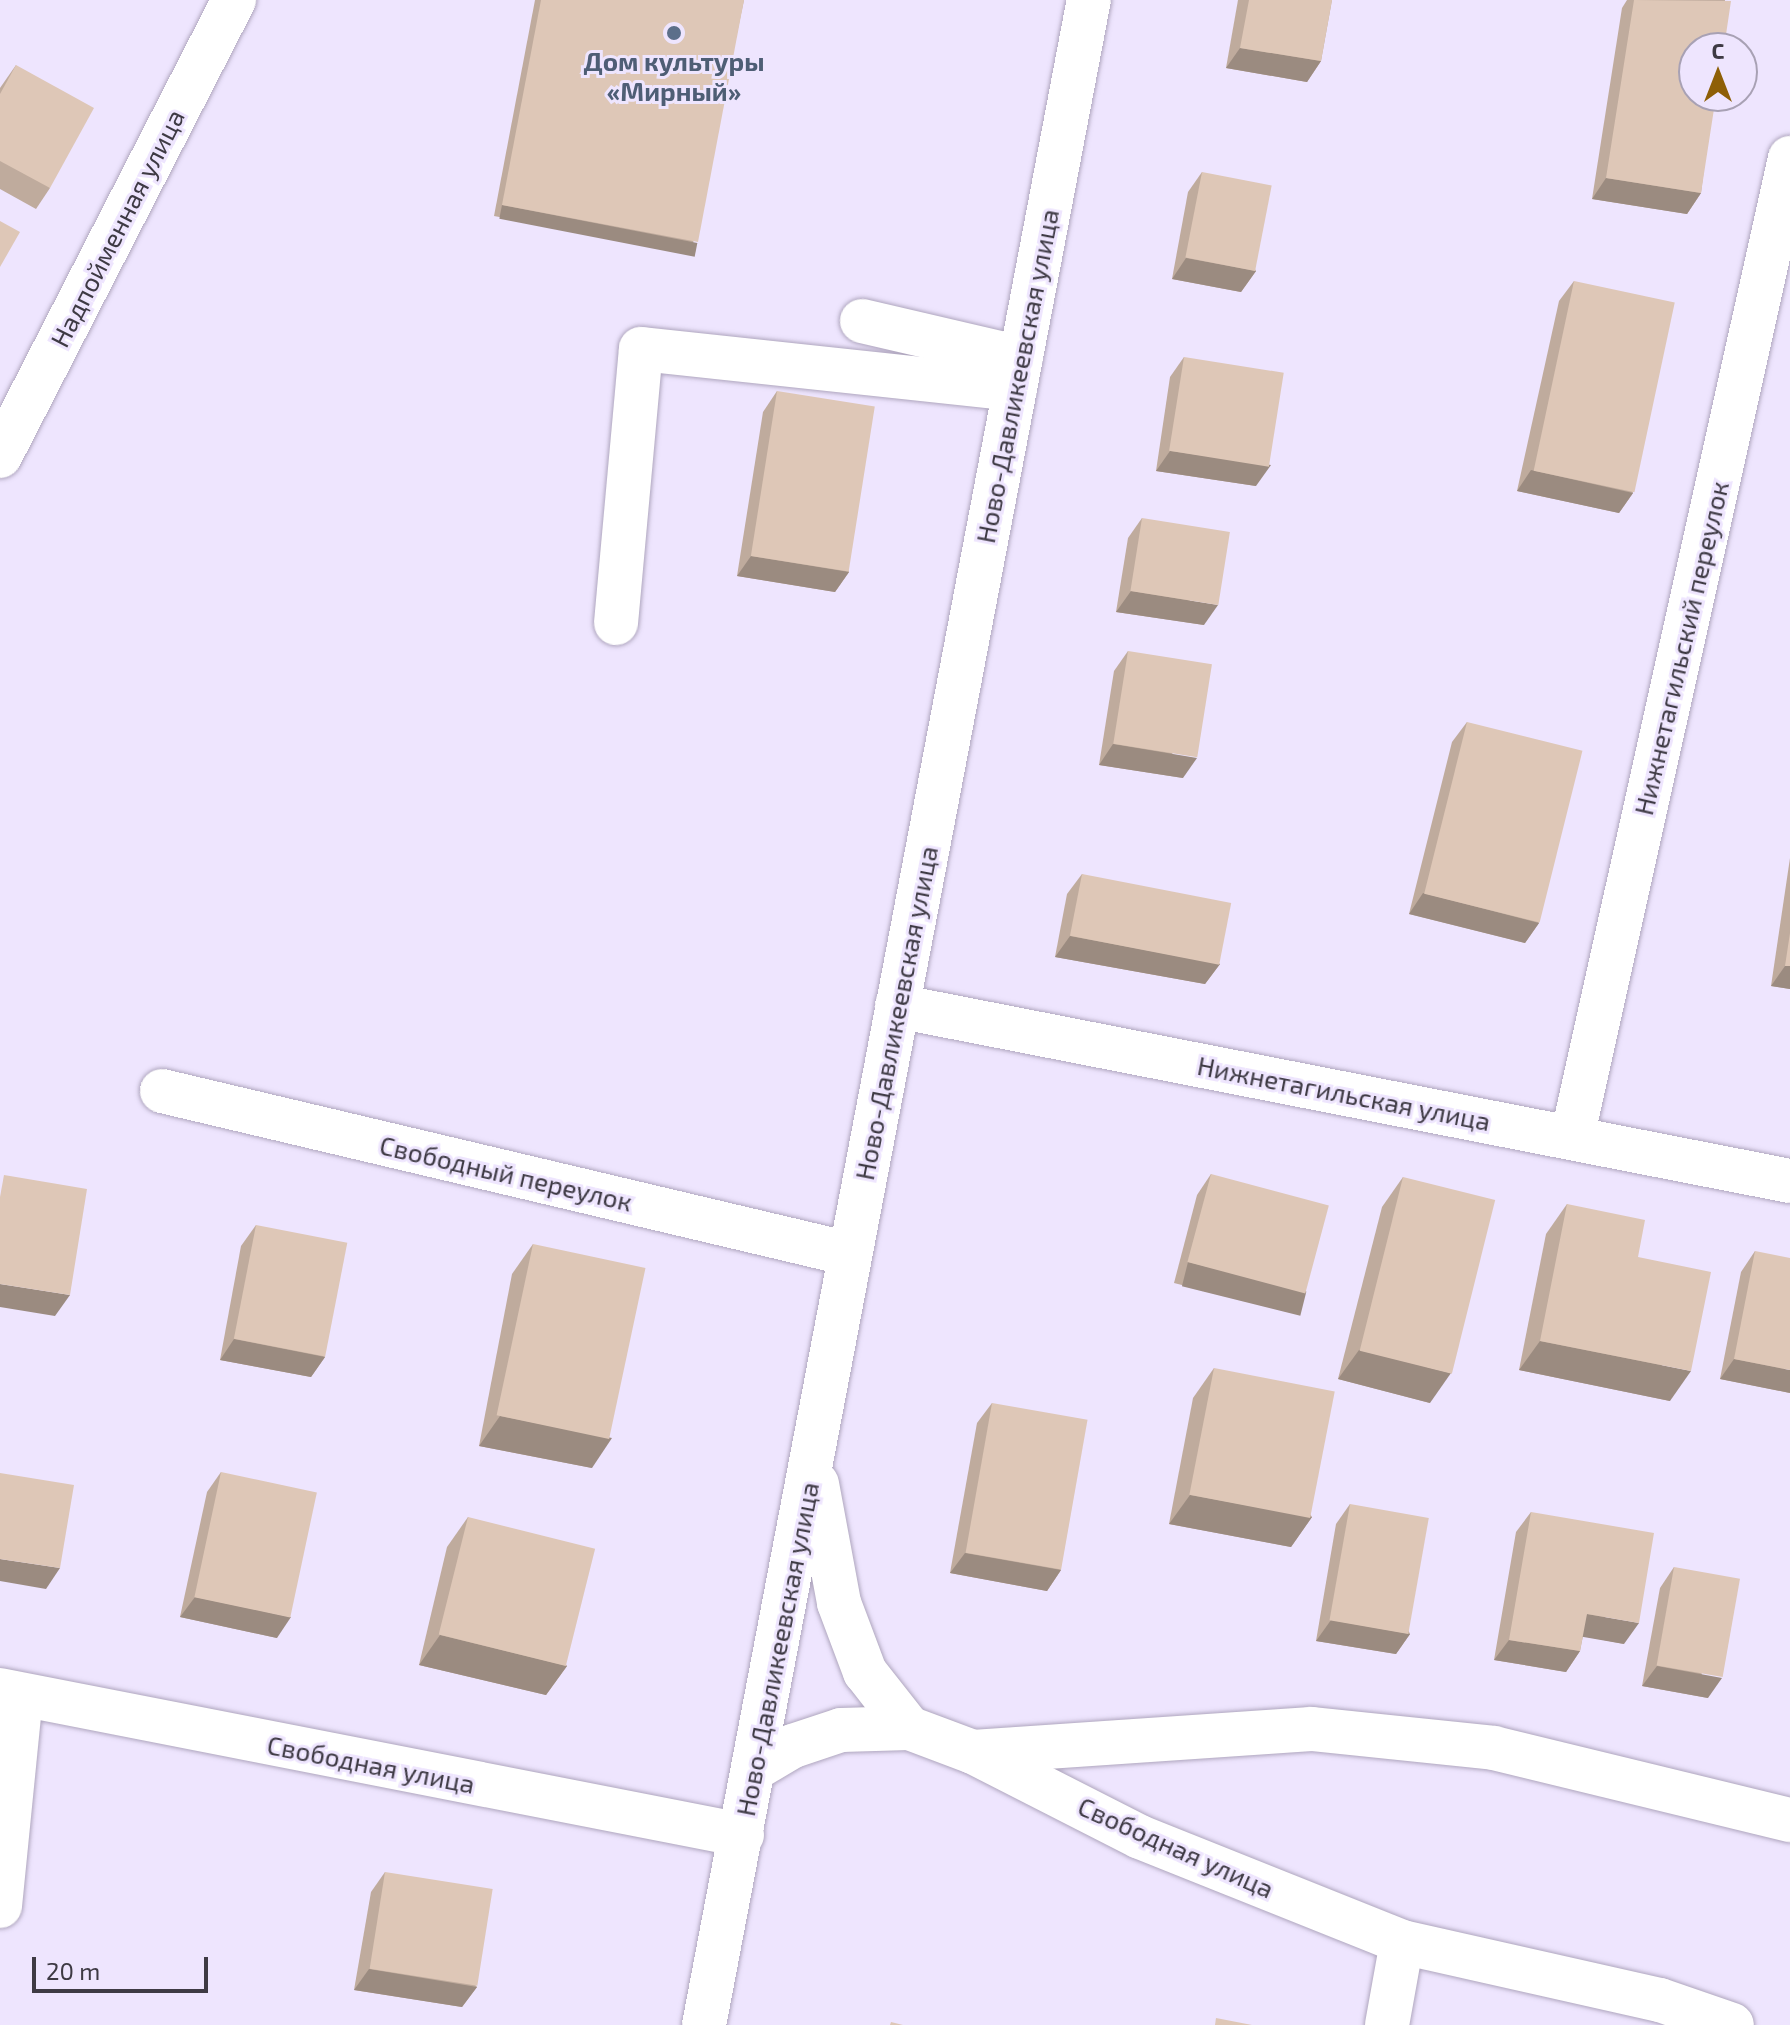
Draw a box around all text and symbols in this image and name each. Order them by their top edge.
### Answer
marker: Дом культуры «Мирный» [665,24,683,42]
north arrow [1678,32,1758,112]
text: С [1712,37,1724,63]
place label: Дом культуры «Мирный» [583,45,765,106]
street label: Надпойменная улица [43,104,191,352]
street label: Ново-Давликеевская улица [969,206,1065,546]
street label: Нижнетагильский переулок [1627,478,1735,818]
street label: Ново-Давликеевская улица [848,843,944,1183]
street label: Нижнетагильская улица [1195,1049,1493,1137]
street label: Свободный переулок [377,1129,635,1217]
street label: Ново-Давликеевская улица [729,1479,825,1819]
street label: Свободная улица [265,1729,477,1799]
street label: Свободная улица [1073,1790,1279,1904]
scale bar [36,1941,212,1991]
text: 20 m [46,1956,100,1985]

